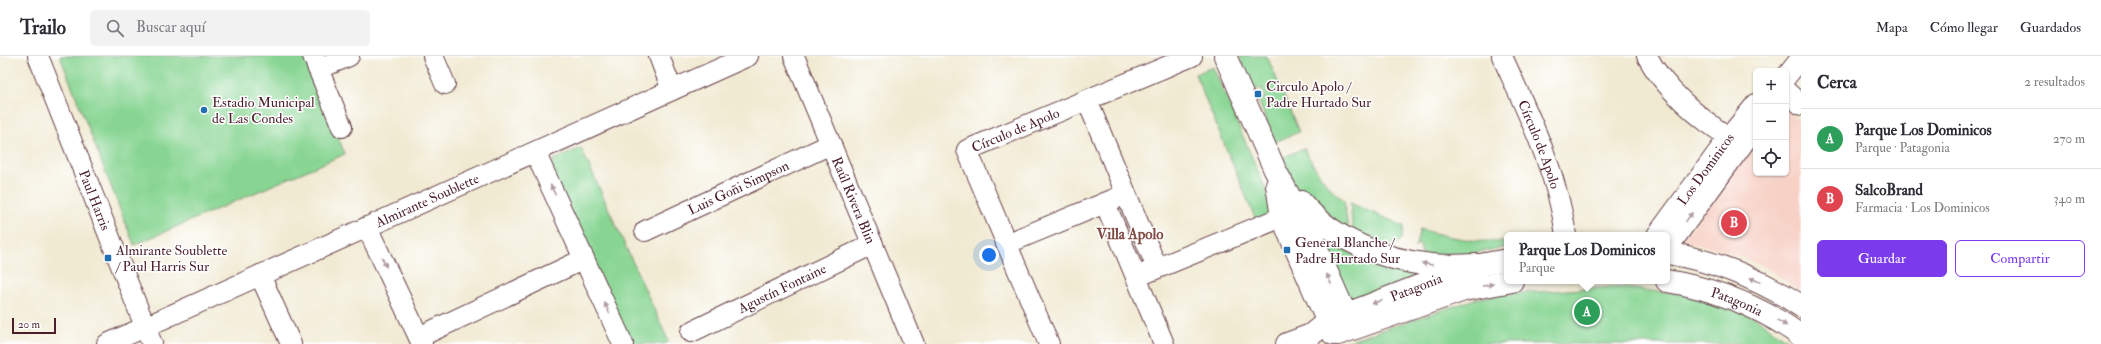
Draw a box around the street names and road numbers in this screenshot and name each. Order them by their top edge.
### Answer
street label: Círculo de Apolo [1514,97,1564,191]
street label: Círculo de Apolo [969,104,1062,156]
street label: Los Dominicos [1674,129,1738,209]
street label: Raúl Rivera Blin [828,154,879,246]
street label: Luis Goñi Simpson [685,157,792,219]
street label: Paul Harris [75,168,114,233]
street label: Almirante Soublette [372,170,482,232]
street label: Agustín Fontaine [734,260,829,317]
street label: Patagonia [1388,270,1445,305]
street label: Patagonia [1709,284,1766,320]

